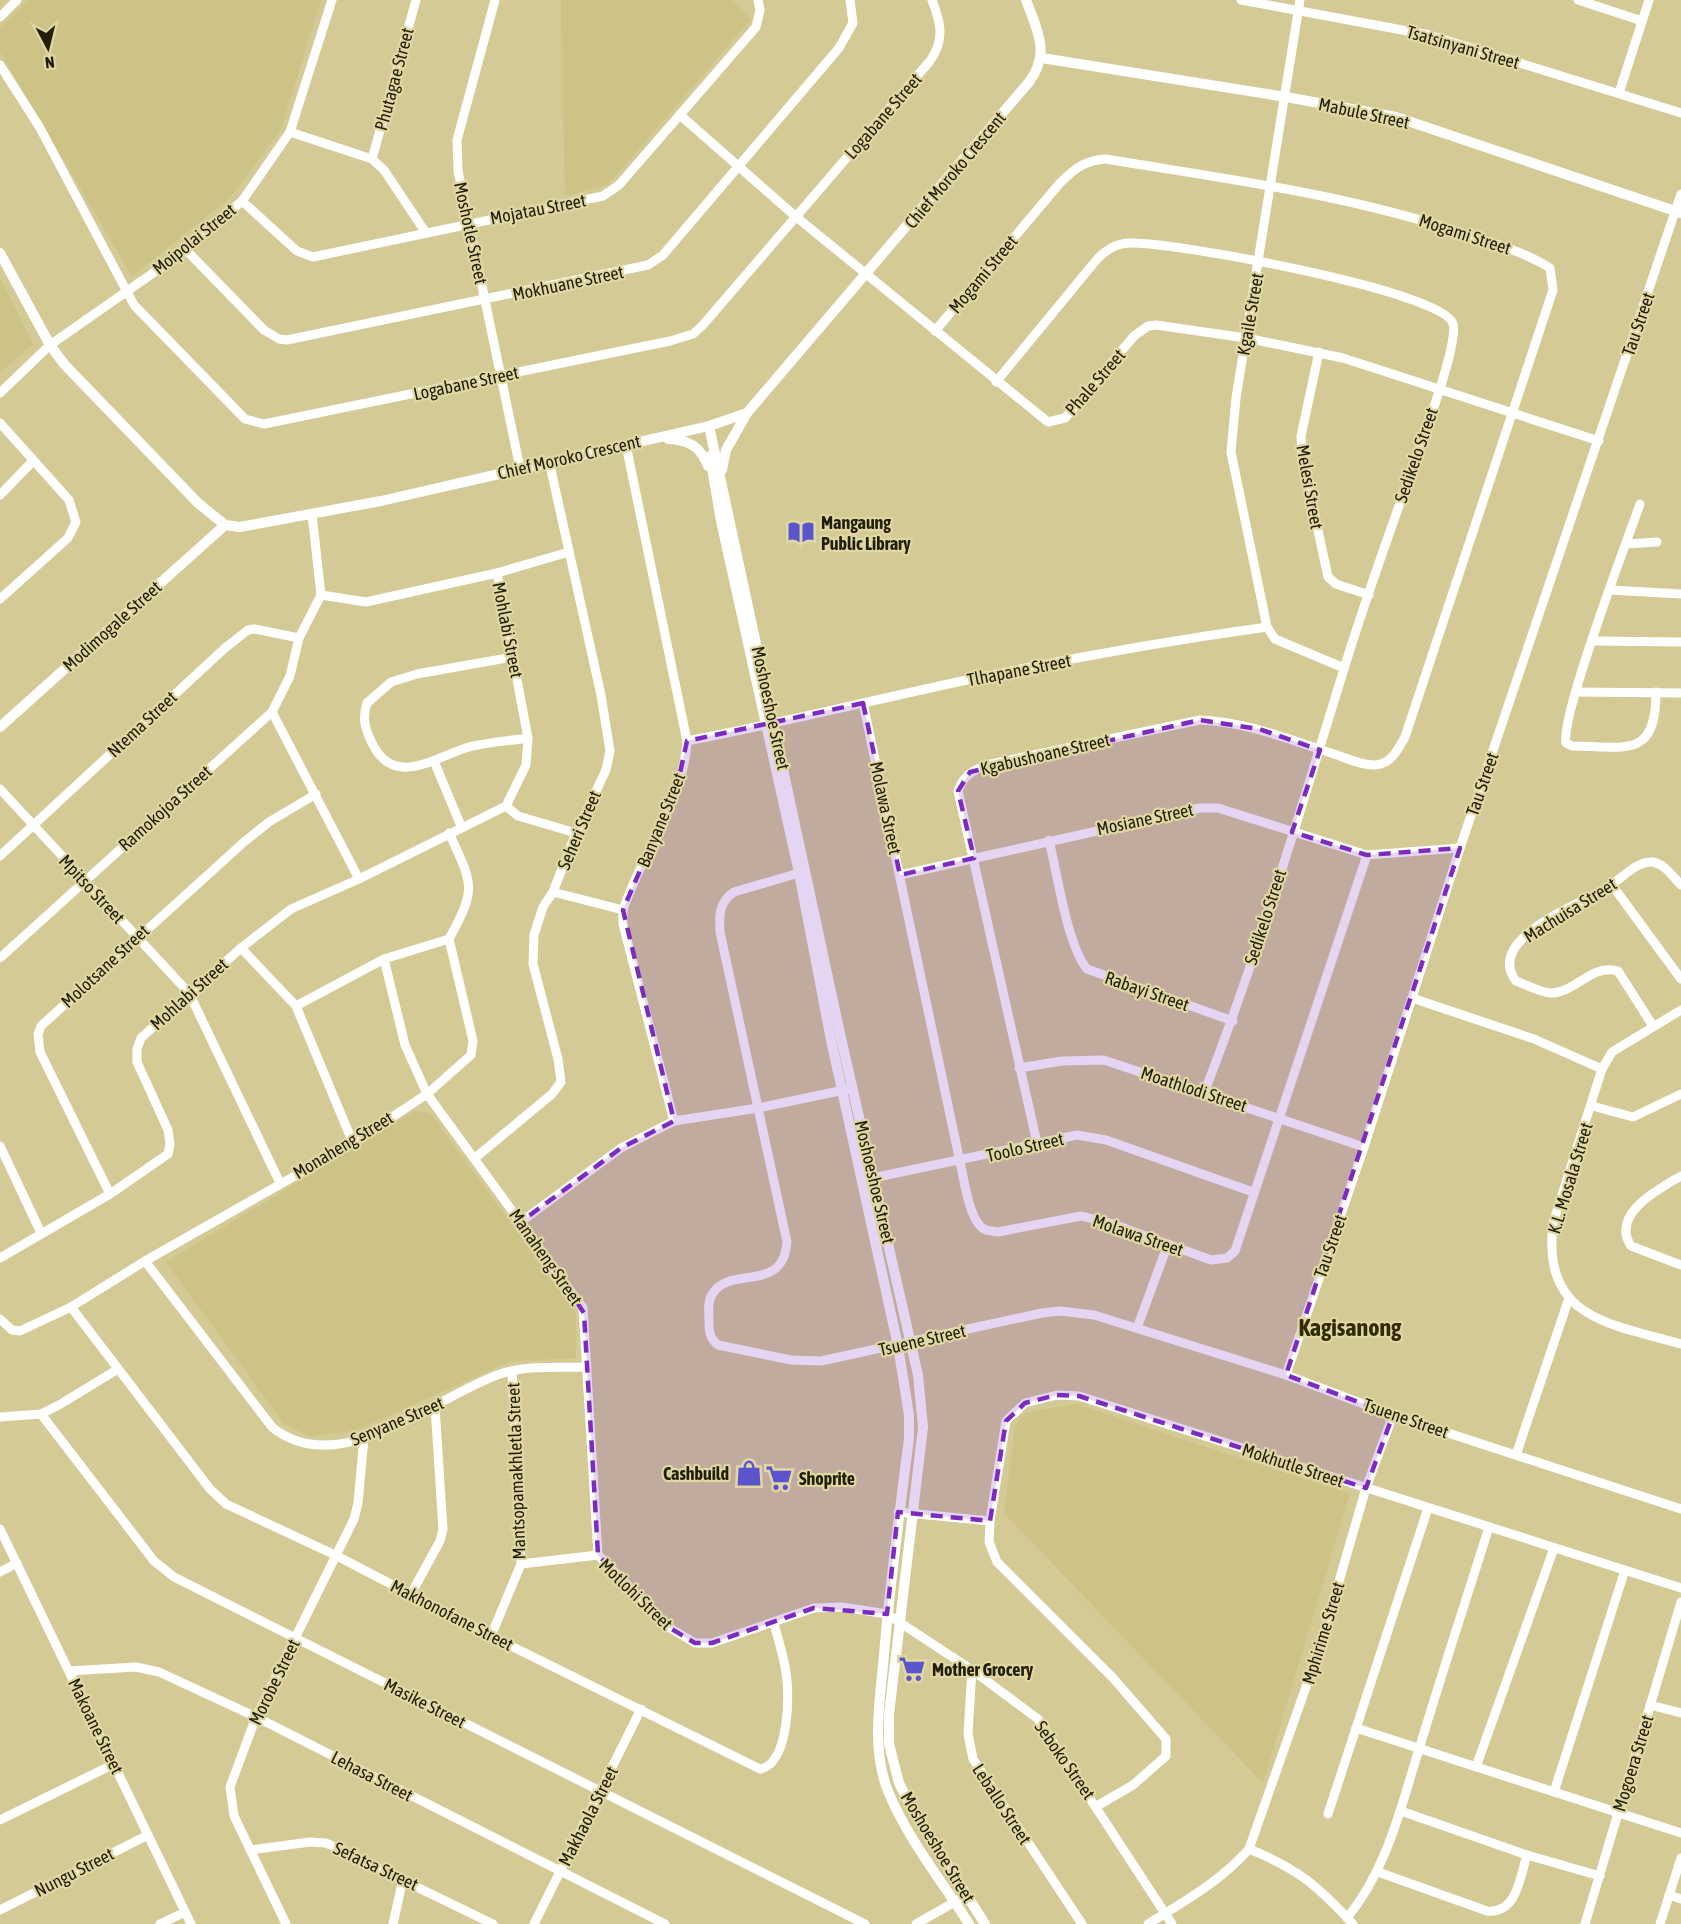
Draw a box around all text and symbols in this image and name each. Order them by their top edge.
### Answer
north arrow [18,18,78,78]
street label: Tsatsinyani Street [1404,21,1522,73]
street label: Phutagae Street [370,25,418,133]
text: N [44,53,56,72]
street label: Logabane Street [840,69,926,163]
street label: Mabule Street [1317,93,1411,133]
street label: Chief Moroko Crescent [900,107,1010,233]
street label: Moshotle Street [450,180,492,286]
street label: Mojatau Street [488,189,588,229]
street label: Moipolai Street [148,199,240,279]
street label: Mogami Street [1416,209,1514,259]
street label: Mogami Street [944,231,1022,317]
street label: Mokhuane Street [511,261,625,305]
street label: Kgaile Street [1232,271,1268,357]
street label: Tau Street [1617,290,1659,358]
street label: Phale Street [1061,345,1129,419]
street label: Logabane Street [412,362,520,404]
street label: Sedikelo Street [1390,405,1442,505]
street label: Chief Moroko Crescent [495,430,643,484]
street label: Melesi Street [1292,443,1328,531]
place label: Mangaung Public Library [821,512,911,554]
library icon: Mangaung Public Library [786,517,816,547]
street label: Modimogale Street [58,576,166,676]
street label: Mohlabi Street [488,580,528,680]
street label: Moshoeshoe Street [748,644,794,772]
street label: Tlhapane Street [965,650,1073,690]
street label: Ntema Street [103,687,181,761]
street label: Kgabushoane Street [978,729,1112,779]
street label: Tau Street [1461,750,1503,818]
street label: Molawa Street [866,760,906,856]
street label: Ramokojoa Street [114,761,216,855]
street label: Banyane Street [633,770,689,870]
street label: Seheri Street [553,787,605,873]
street label: Mosiane Street [1095,799,1195,839]
street label: Mpitso Street [55,850,129,928]
street label: Sedikelo Street [1240,867,1290,967]
street label: Machuisa Street [1520,873,1620,947]
street label: Molotsane Street [57,920,153,1012]
street label: Mohlabi Street [146,954,232,1034]
street label: Rabayi Street [1102,967,1192,1015]
street label: Moathlodi Street [1138,1062,1250,1116]
street label: Monaheng Street [289,1107,397,1183]
street label: Moshoeshoe Street [851,1118,899,1246]
street label: K.L. Mosala Street [1543,1120,1597,1236]
street label: Toolo Street [984,1128,1066,1166]
street label: Manaheng Street [505,1205,587,1309]
street label: Molawa Street [1090,1210,1186,1260]
street label: Tau Street [1309,1212,1351,1280]
district label: Kagisanong [1299,1314,1402,1341]
street label: Tsuene Street [876,1320,968,1360]
street label: Mantsopamakhletla Street [502,1382,530,1560]
street label: Senyane Street [347,1392,447,1450]
street label: Tsuene Street [1361,1394,1451,1442]
street label: Mokhutle Street [1239,1439,1347,1491]
shop icon: Cashbuild [734,1458,764,1488]
place label: Cashbuild [663,1463,729,1484]
supermarket icon: Shoprite [764,1463,794,1493]
place label: Shoprite [799,1468,855,1489]
street label: Motlohi Street [595,1554,677,1634]
street label: Makhonofane Street [387,1575,517,1655]
street label: Mphirime Street [1297,1579,1349,1687]
street label: Morobe Street [244,1636,304,1728]
supermarket icon: Mother Grocery [897,1654,927,1684]
place label: Mother Grocery [932,1659,1034,1680]
street label: Masike Street [381,1674,469,1732]
street label: Makoane Street [64,1675,128,1777]
street label: Mogoera Street [1608,1712,1658,1814]
street label: Seboko Street [1030,1717,1100,1803]
street label: Lehasa Street [328,1746,416,1806]
street label: Leballo Street [968,1760,1036,1848]
street label: Makhaola Street [554,1763,622,1869]
street label: Moshoeshoe Street [897,1788,979,1906]
street label: Sefatsa Street [330,1837,422,1895]
street label: Nungu Street [31,1843,117,1901]

